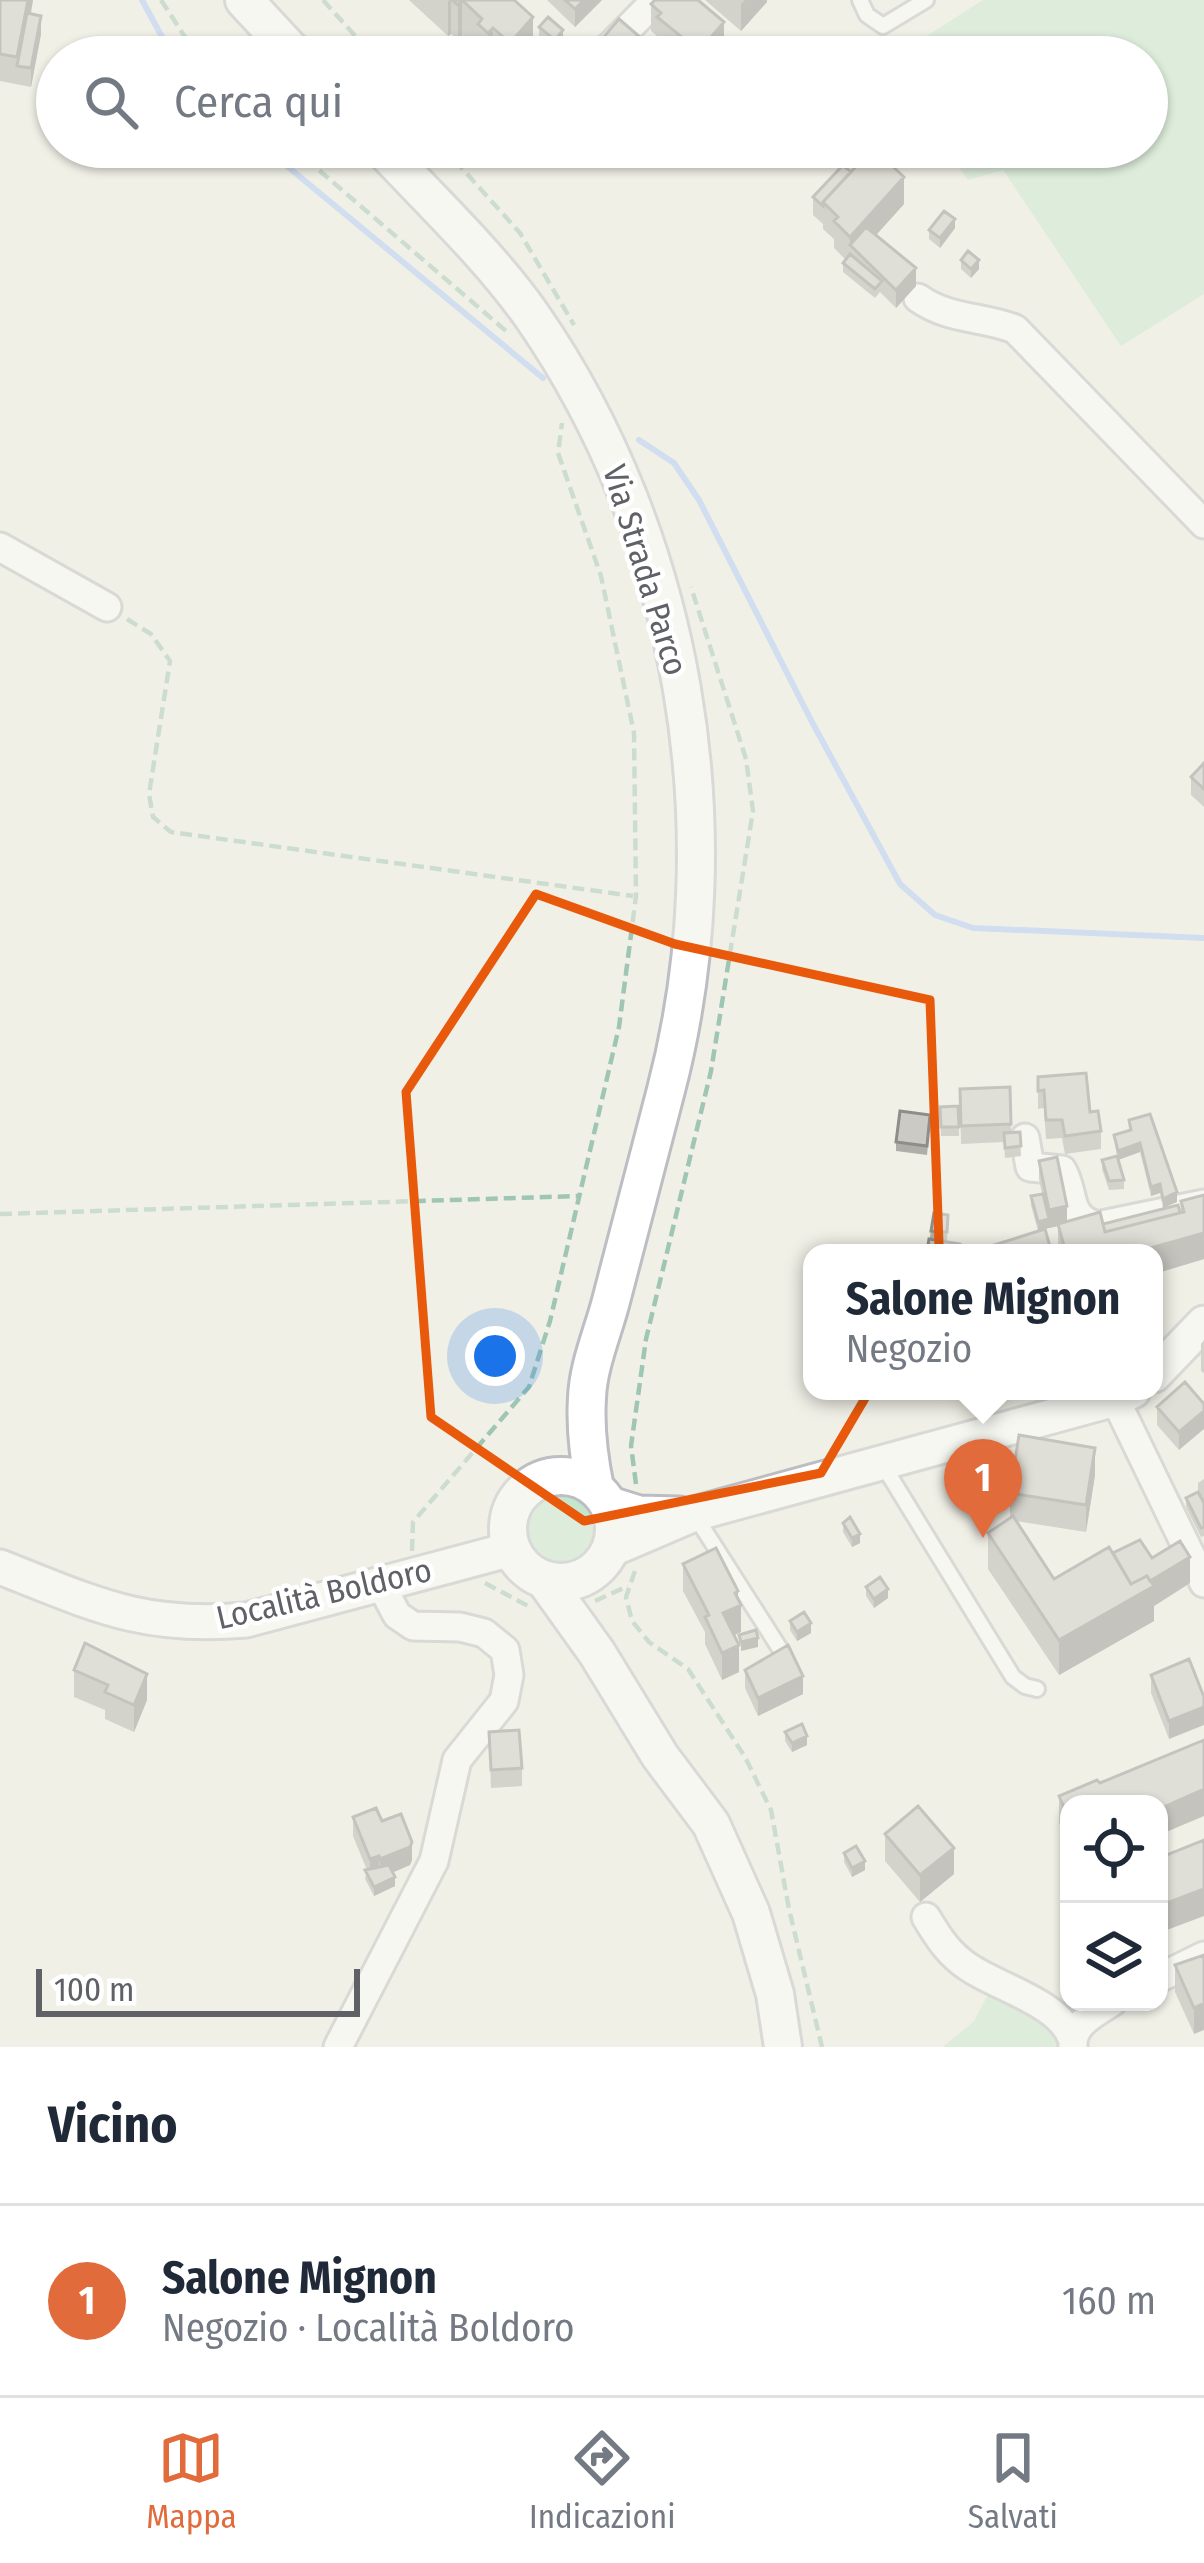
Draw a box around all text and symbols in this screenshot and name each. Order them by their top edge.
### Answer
search box [36,36,1168,168]
icon: search [78,69,144,135]
text: Cerca qui [174,75,343,129]
street label: Via Strada Parco [594,460,696,680]
popup [803,1244,1163,1400]
text: Salone Mignon [846,1272,1120,1326]
your location [465,1326,525,1386]
text: Negozio [846,1326,972,1372]
pin: 1 [944,1439,1022,1538]
street label: Località Boldoro [213,1550,435,1638]
map controls [1060,1795,1168,2011]
button: locate [1060,1795,1168,1903]
button: layers [1060,1903,1168,2011]
scale bar [36,1963,360,2016]
text: 100 m [54,1970,134,2010]
text: Vicino [48,2094,177,2156]
text: Salone Mignon [162,2251,437,2305]
text: 1 [79,2278,95,2324]
text: 160 m [1062,2278,1156,2324]
text: Negozio · Località Boldoro [162,2305,574,2351]
tab: Mappa [146,2425,237,2537]
tab: Indicazioni [529,2425,675,2537]
tab: Salvati [968,2425,1058,2537]

